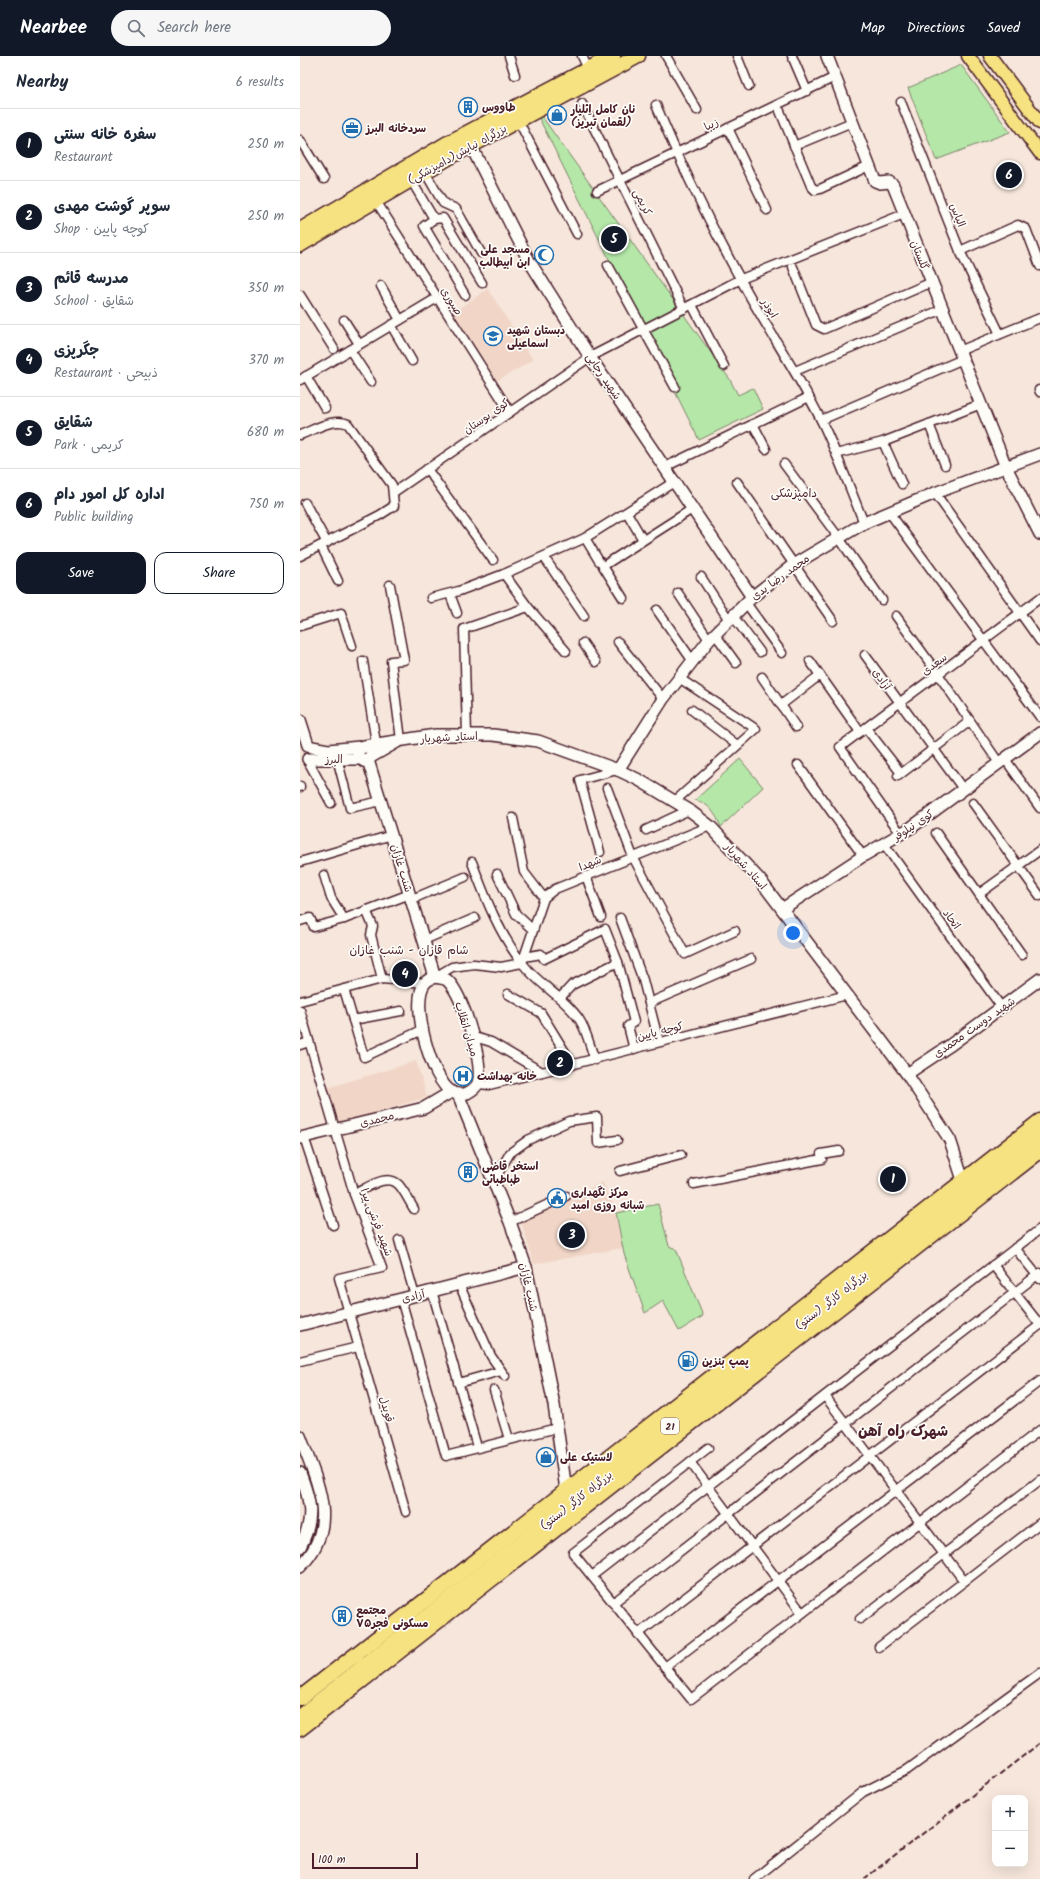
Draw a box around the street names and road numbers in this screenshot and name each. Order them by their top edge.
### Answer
street label: زیبا [701,114,722,136]
street label: بزرگراه نیایش(دامپزشکی) [404,120,510,190]
street label: کریمی [628,186,656,219]
street label: الیاس [944,201,970,230]
street label: گلستان [905,238,933,273]
street label: صبوری [436,284,467,319]
street label: ابوذر [756,294,782,322]
street label: شهید رجایی [581,350,625,404]
street label: کوی بوستان [460,394,513,439]
street label: محمد رضا یدی [747,550,814,605]
street label: سعدی [918,649,951,681]
street label: آزادی [867,665,896,695]
street label: استاد شهریار [419,728,478,749]
street label: البرز [324,751,343,769]
street label: کوی نیلوفر [889,805,938,847]
street label: استاد شهریار [719,838,771,894]
street label: شنب غازان [385,842,417,895]
street label: شهدا [576,851,604,877]
street label: اتحاد [938,906,965,934]
street label: شهید دوست محمدی [930,993,1019,1063]
street label: میدان انقلاب [449,1000,483,1059]
street label: کوچه پایین [635,1017,685,1046]
street label: محمدی [358,1107,396,1133]
street label: شهید فرشی پیرا [355,1186,397,1259]
street label: شنب غازان [514,1261,542,1313]
street label: بزرگراه کارگر (سنتو) [791,1267,872,1335]
street label: آزادی [400,1285,428,1309]
street label: قویدل [374,1394,398,1424]
road number: 21 [661,1418,679,1434]
street label: بزرگراه کارگر (سنتو) [536,1467,617,1535]

